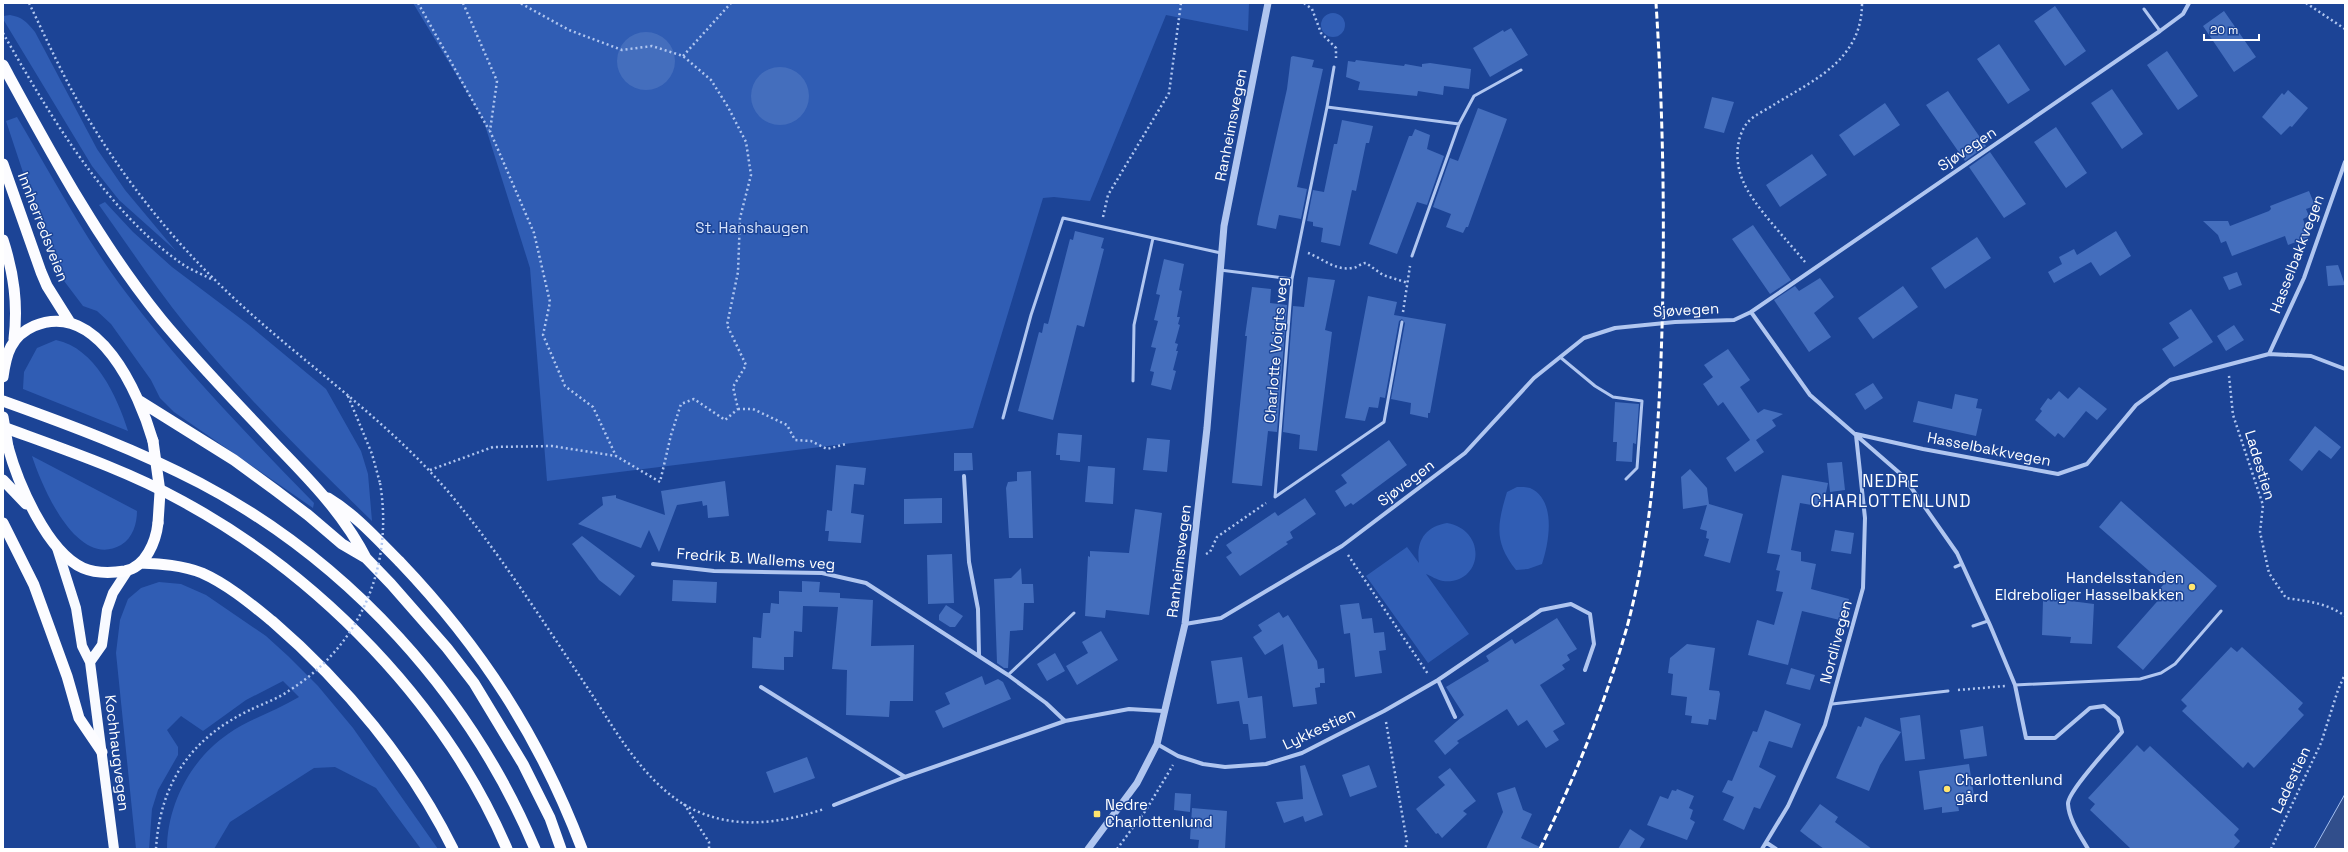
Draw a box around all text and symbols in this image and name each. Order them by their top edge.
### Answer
scale bar [2204,16,2259,42]
text: 20 m [2210,22,2238,38]
street label: Ranheimsvegen [1210,67,1251,183]
street label: Sjøvegen [1934,122,1999,175]
street label: Innherredsveien [14,169,73,284]
street label: Hasselbakkvegen [2265,192,2328,316]
park label: St. Hanshaugen [695,218,809,237]
street label: Charlotte Voigts veg [1260,276,1291,424]
street label: Sjøvegen [1652,298,1720,321]
street label: Hasselbakkvegen [1926,427,2053,470]
street label: Ladestien [2241,428,2280,502]
street label: Sjøvegen [1374,455,1438,510]
district label: NEDRE CHARLOTTENLUND [1810,470,1972,512]
street label: Ranheimsvegen [1162,503,1195,619]
street label: Fredrik B. Wallems veg [676,543,836,574]
place label: Handelsstanden Eldreboliger Hasselbakken [1995,568,2184,604]
marker: Handelsstanden Eldreboliger Hasselbakken [2187,582,2197,592]
street label: Nordlivegen [1815,598,1856,686]
street label: Kochhaugvegen [101,694,134,812]
street label: Lykkestien [1279,703,1358,754]
street label: Ladestien [2267,743,2314,816]
place label: Charlottenlund gård [1955,770,2063,806]
marker: Charlottenlund gård [1942,784,1952,794]
place label: Nedre Charlottenlund [1105,795,1213,831]
marker: Nedre Charlottenlund [1092,809,1102,819]

